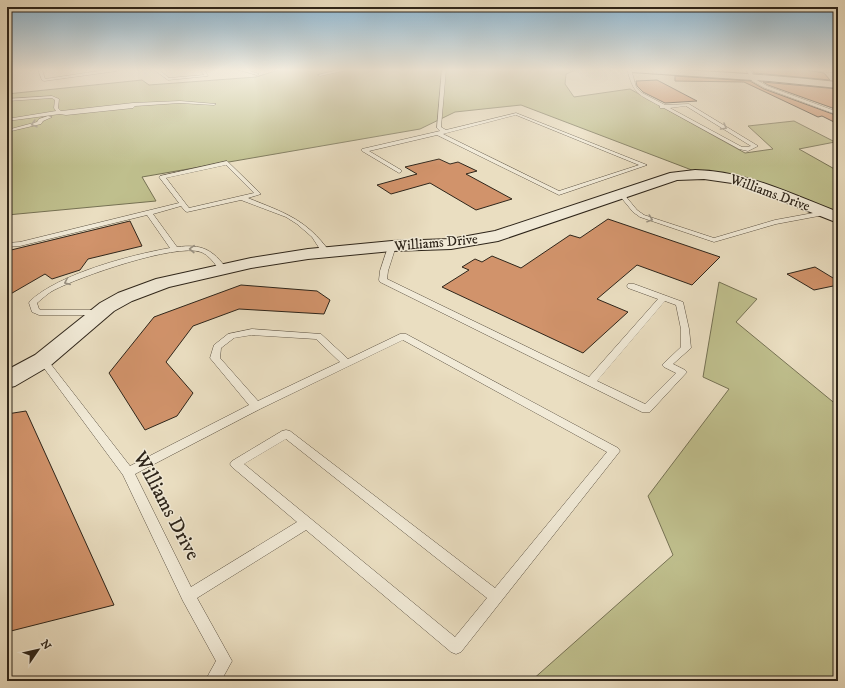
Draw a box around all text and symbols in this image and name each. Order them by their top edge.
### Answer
one-way arrow [30,119,37,128]
one-way arrow [719,122,726,130]
street label: Williams Drive [727,170,813,216]
one-way arrow [646,214,653,223]
street label: Williams Drive [392,230,479,256]
one-way arrow [189,245,195,253]
one-way arrow [64,277,71,285]
street label: Williams Drive [126,446,205,565]
north arrow [18,630,58,670]
text: N [37,637,54,653]

